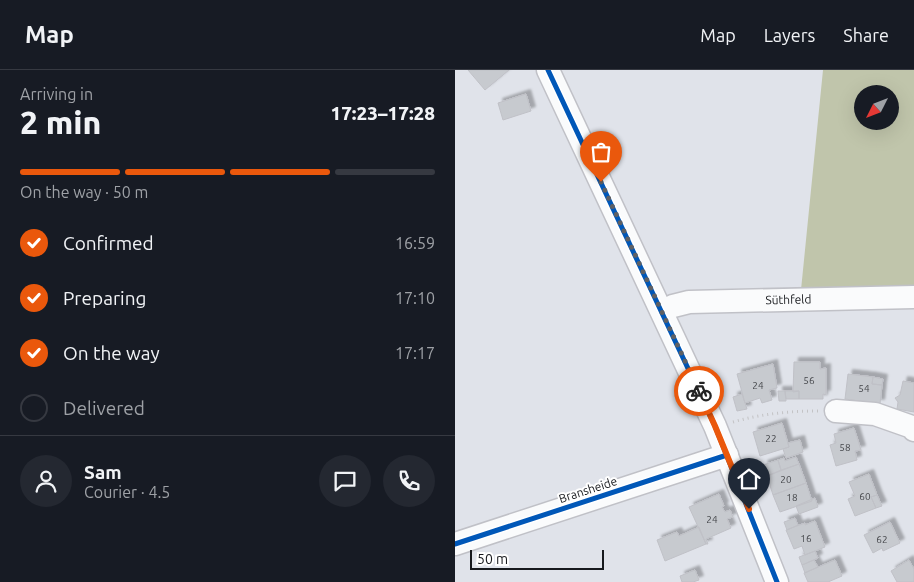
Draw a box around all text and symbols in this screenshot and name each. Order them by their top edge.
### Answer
text: Map [25,21,74,48]
text: Map [700,25,736,45]
text: Layers [764,25,815,45]
text: Share [843,25,889,45]
text: Arriving in [20,85,93,103]
north arrow [854,85,899,130]
map controls [854,85,899,130]
text: 17:23–17:28 [330,102,435,124]
text: 2 min [20,104,101,140]
pin [580,131,622,182]
icon: bag [587,138,615,166]
text: On the way · 50 m [20,183,148,201]
icon: check [20,229,48,257]
text: Confirmed [63,232,154,254]
text: 16:59 [395,234,435,252]
icon: check [20,284,48,312]
text: Preparing [63,287,147,309]
text: 17:10 [395,289,435,307]
street label: Süthfeld [765,292,812,306]
icon: check [20,339,48,367]
text: On the way [63,342,160,364]
text: 17:17 [395,344,435,362]
courier [674,366,724,416]
house number: 56 [803,375,815,386]
icon: bike [685,377,713,405]
house number: 24 [752,380,764,391]
house number: 54 [858,383,870,394]
text: Delivered [63,397,145,419]
house number: 22 [765,433,777,444]
house number: 58 [839,442,851,453]
button: person [20,455,72,507]
button: chat [319,455,371,507]
button: phone [383,455,435,507]
pin [728,458,770,509]
text: Sam [84,461,122,483]
icon: home [735,465,763,493]
street label: Bransheide [557,474,619,505]
house number: 20 [780,474,792,485]
text: Courier · 4.5 [84,483,170,501]
house number: 60 [859,491,871,502]
house number: 18 [786,492,798,503]
house number: 24 [706,514,718,525]
house number: 16 [800,533,812,544]
house number: 62 [876,534,888,545]
scale bar [470,547,604,570]
text: 50 m [477,551,508,567]

